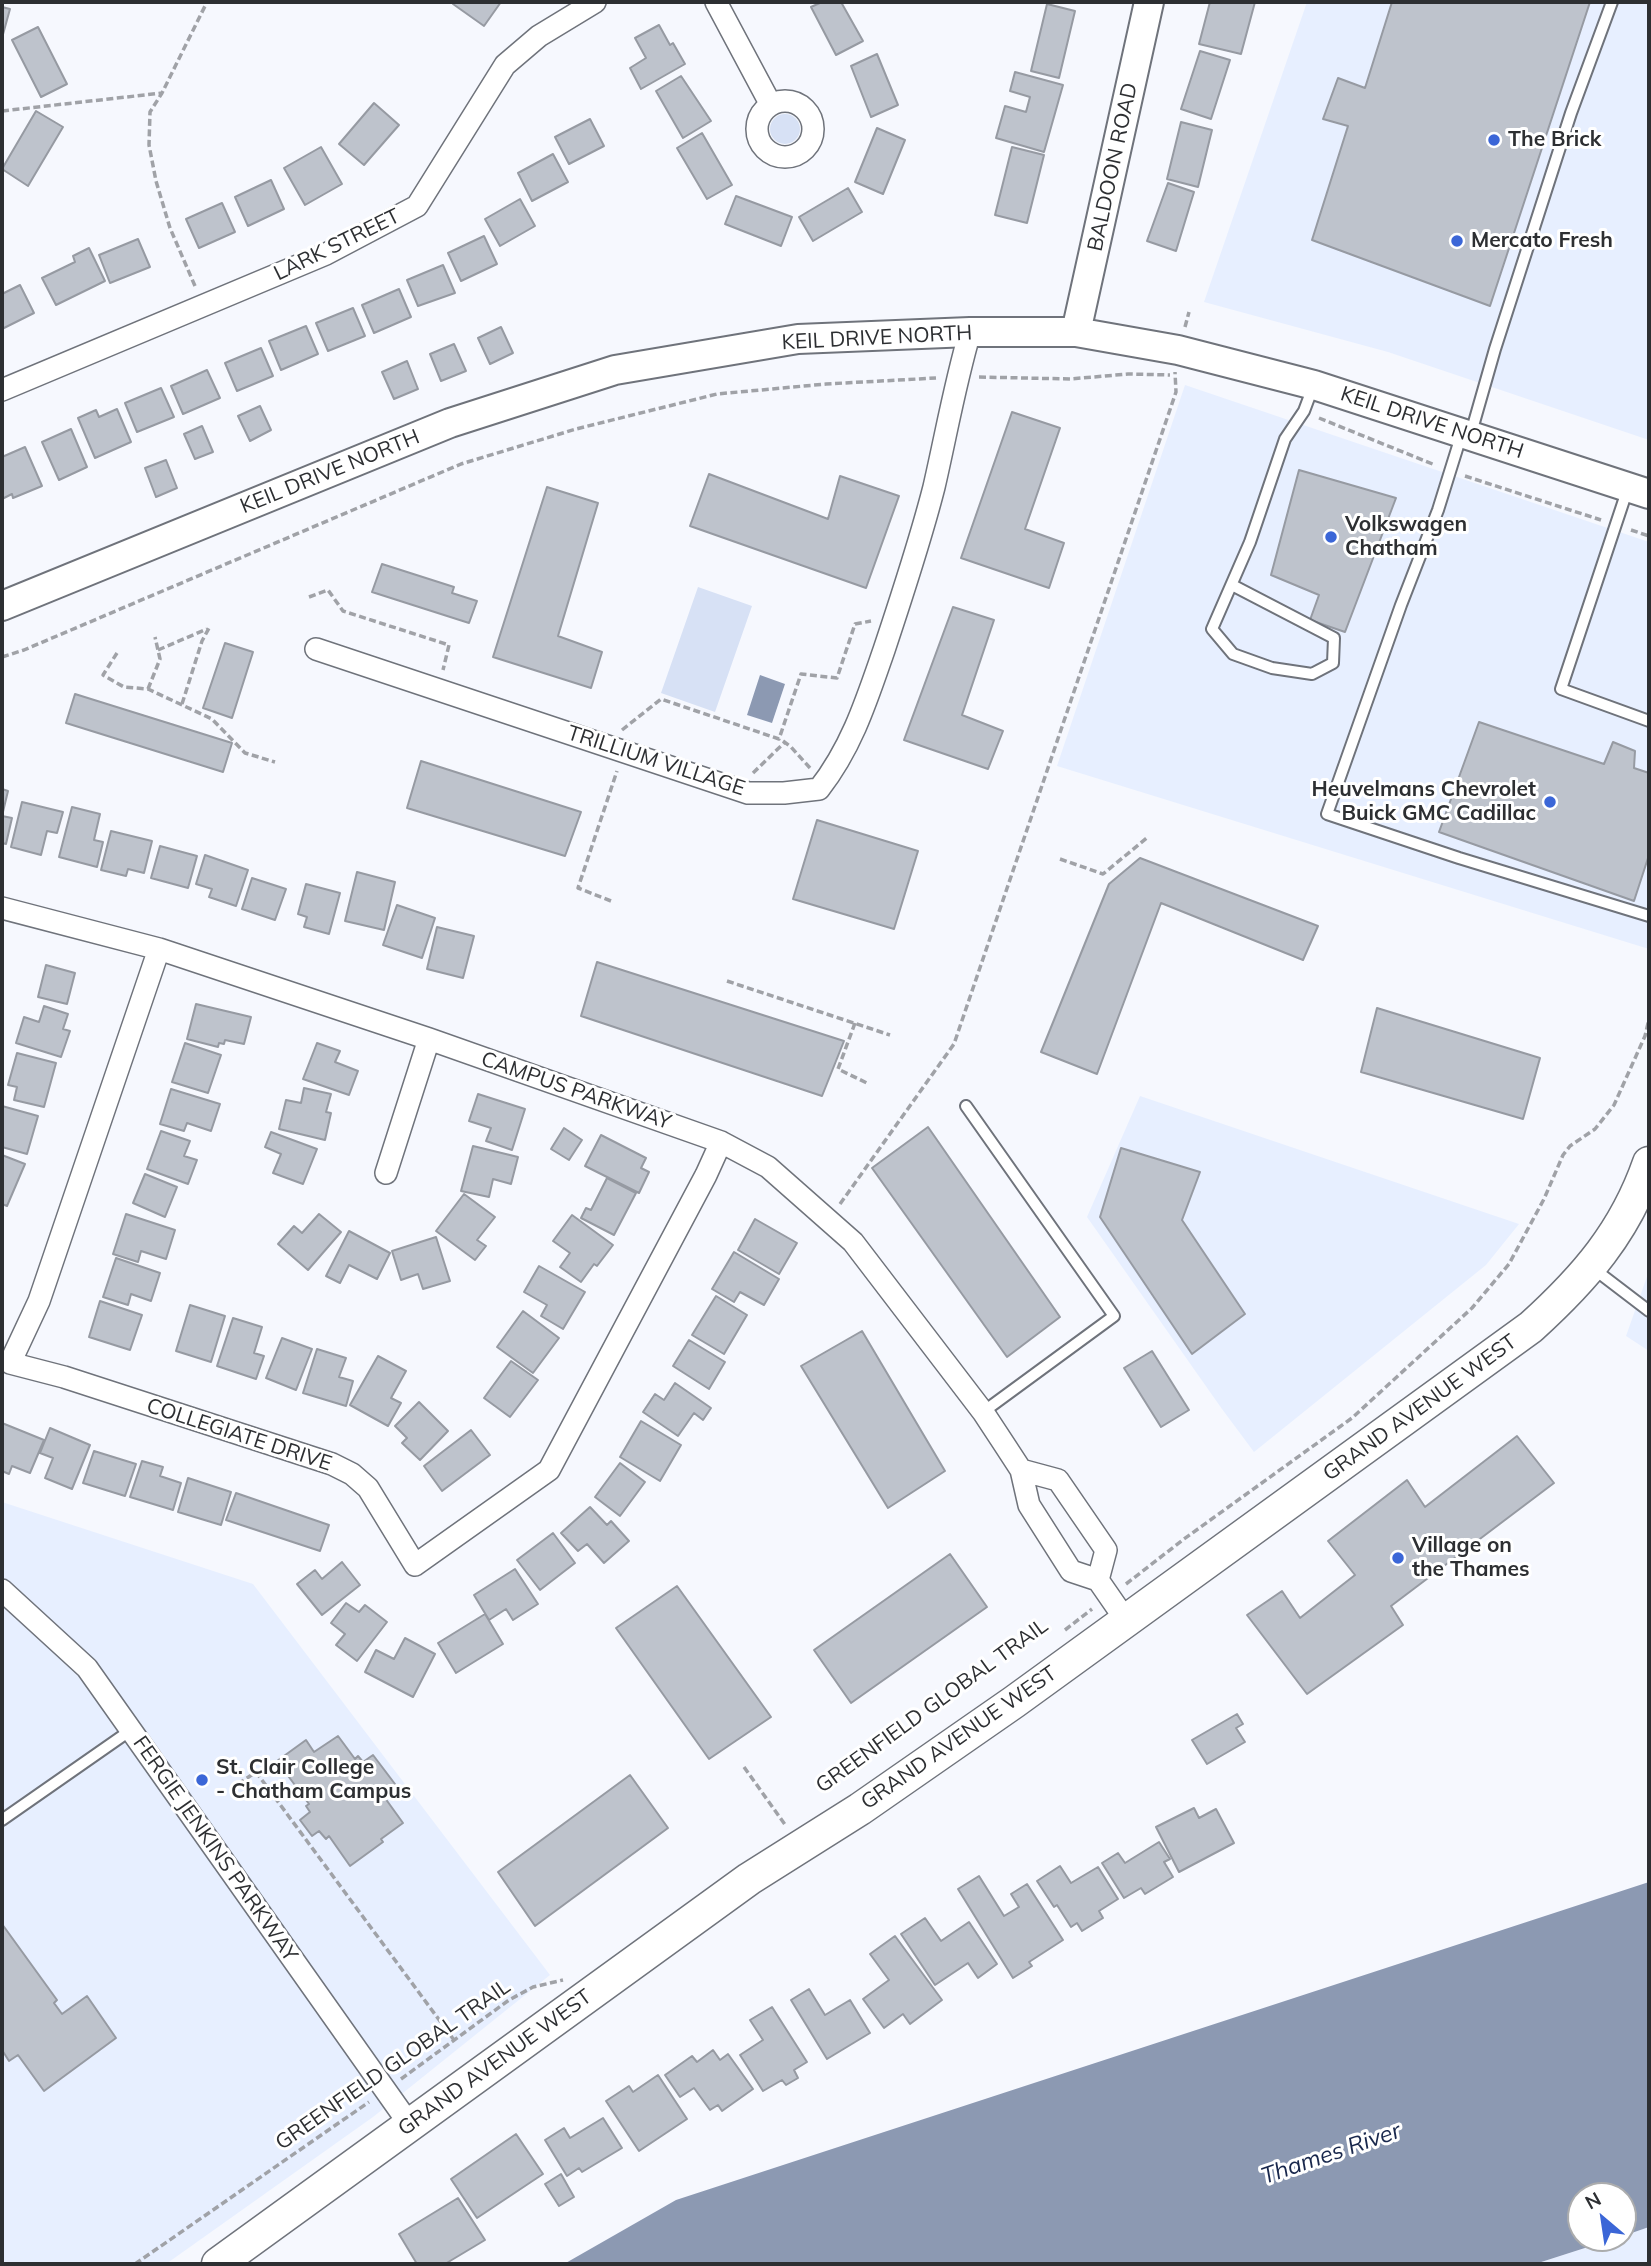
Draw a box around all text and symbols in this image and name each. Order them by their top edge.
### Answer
street label: BALDOON ROAD [1083,80,1143,254]
place label: The Brick [1508,127,1601,153]
marker: The Brick [1486,132,1502,148]
street label: LARK STREET [270,204,404,286]
place label: Mercato Fresh [1471,228,1613,254]
marker: Mercato Fresh [1449,233,1465,249]
street label: KEIL DRIVE NORTH [781,320,973,356]
street label: KEIL DRIVE NORTH [1337,382,1527,464]
street label: KEIL DRIVE NORTH [237,425,423,519]
place label: Volkswagen Chatham [1345,512,1467,562]
marker: Volkswagen Chatham [1323,529,1339,545]
street label: TRILLIUM VILLAGE [564,720,748,802]
place label: Heuvelmans Chevrolet Buick GMC Cadillac [1311,777,1536,827]
marker: Heuvelmans Chevrolet Buick GMC Cadillac [1542,794,1558,810]
street label: CAMPUS PARKWAY [478,1047,674,1135]
street label: GRAND AVENUE WEST [1318,1329,1522,1487]
street label: COLLEGIATE DRIVE [143,1393,335,1477]
place label: Village on the Thames [1412,1533,1529,1583]
marker: Village on the Thames [1390,1550,1406,1566]
street label: GREENFIELD GLOBAL TRAIL [811,1613,1053,1799]
street label: GRAND AVENUE WEST [856,1661,1062,1815]
street label: FERGIE JENKINS PARKWAY [127,1731,303,1967]
place label: St. Clair College - Chatham Campus [216,1755,411,1805]
marker: St. Clair College - Chatham Campus [194,1772,210,1788]
street label: GREENFIELD GLOBAL TRAIL [271,1974,515,2156]
street label: GRAND AVENUE WEST [393,1984,597,2142]
water label: Thames River [1258,2117,1404,2191]
north arrow [1567,2182,1637,2252]
text: N [1581,2186,1605,2214]

